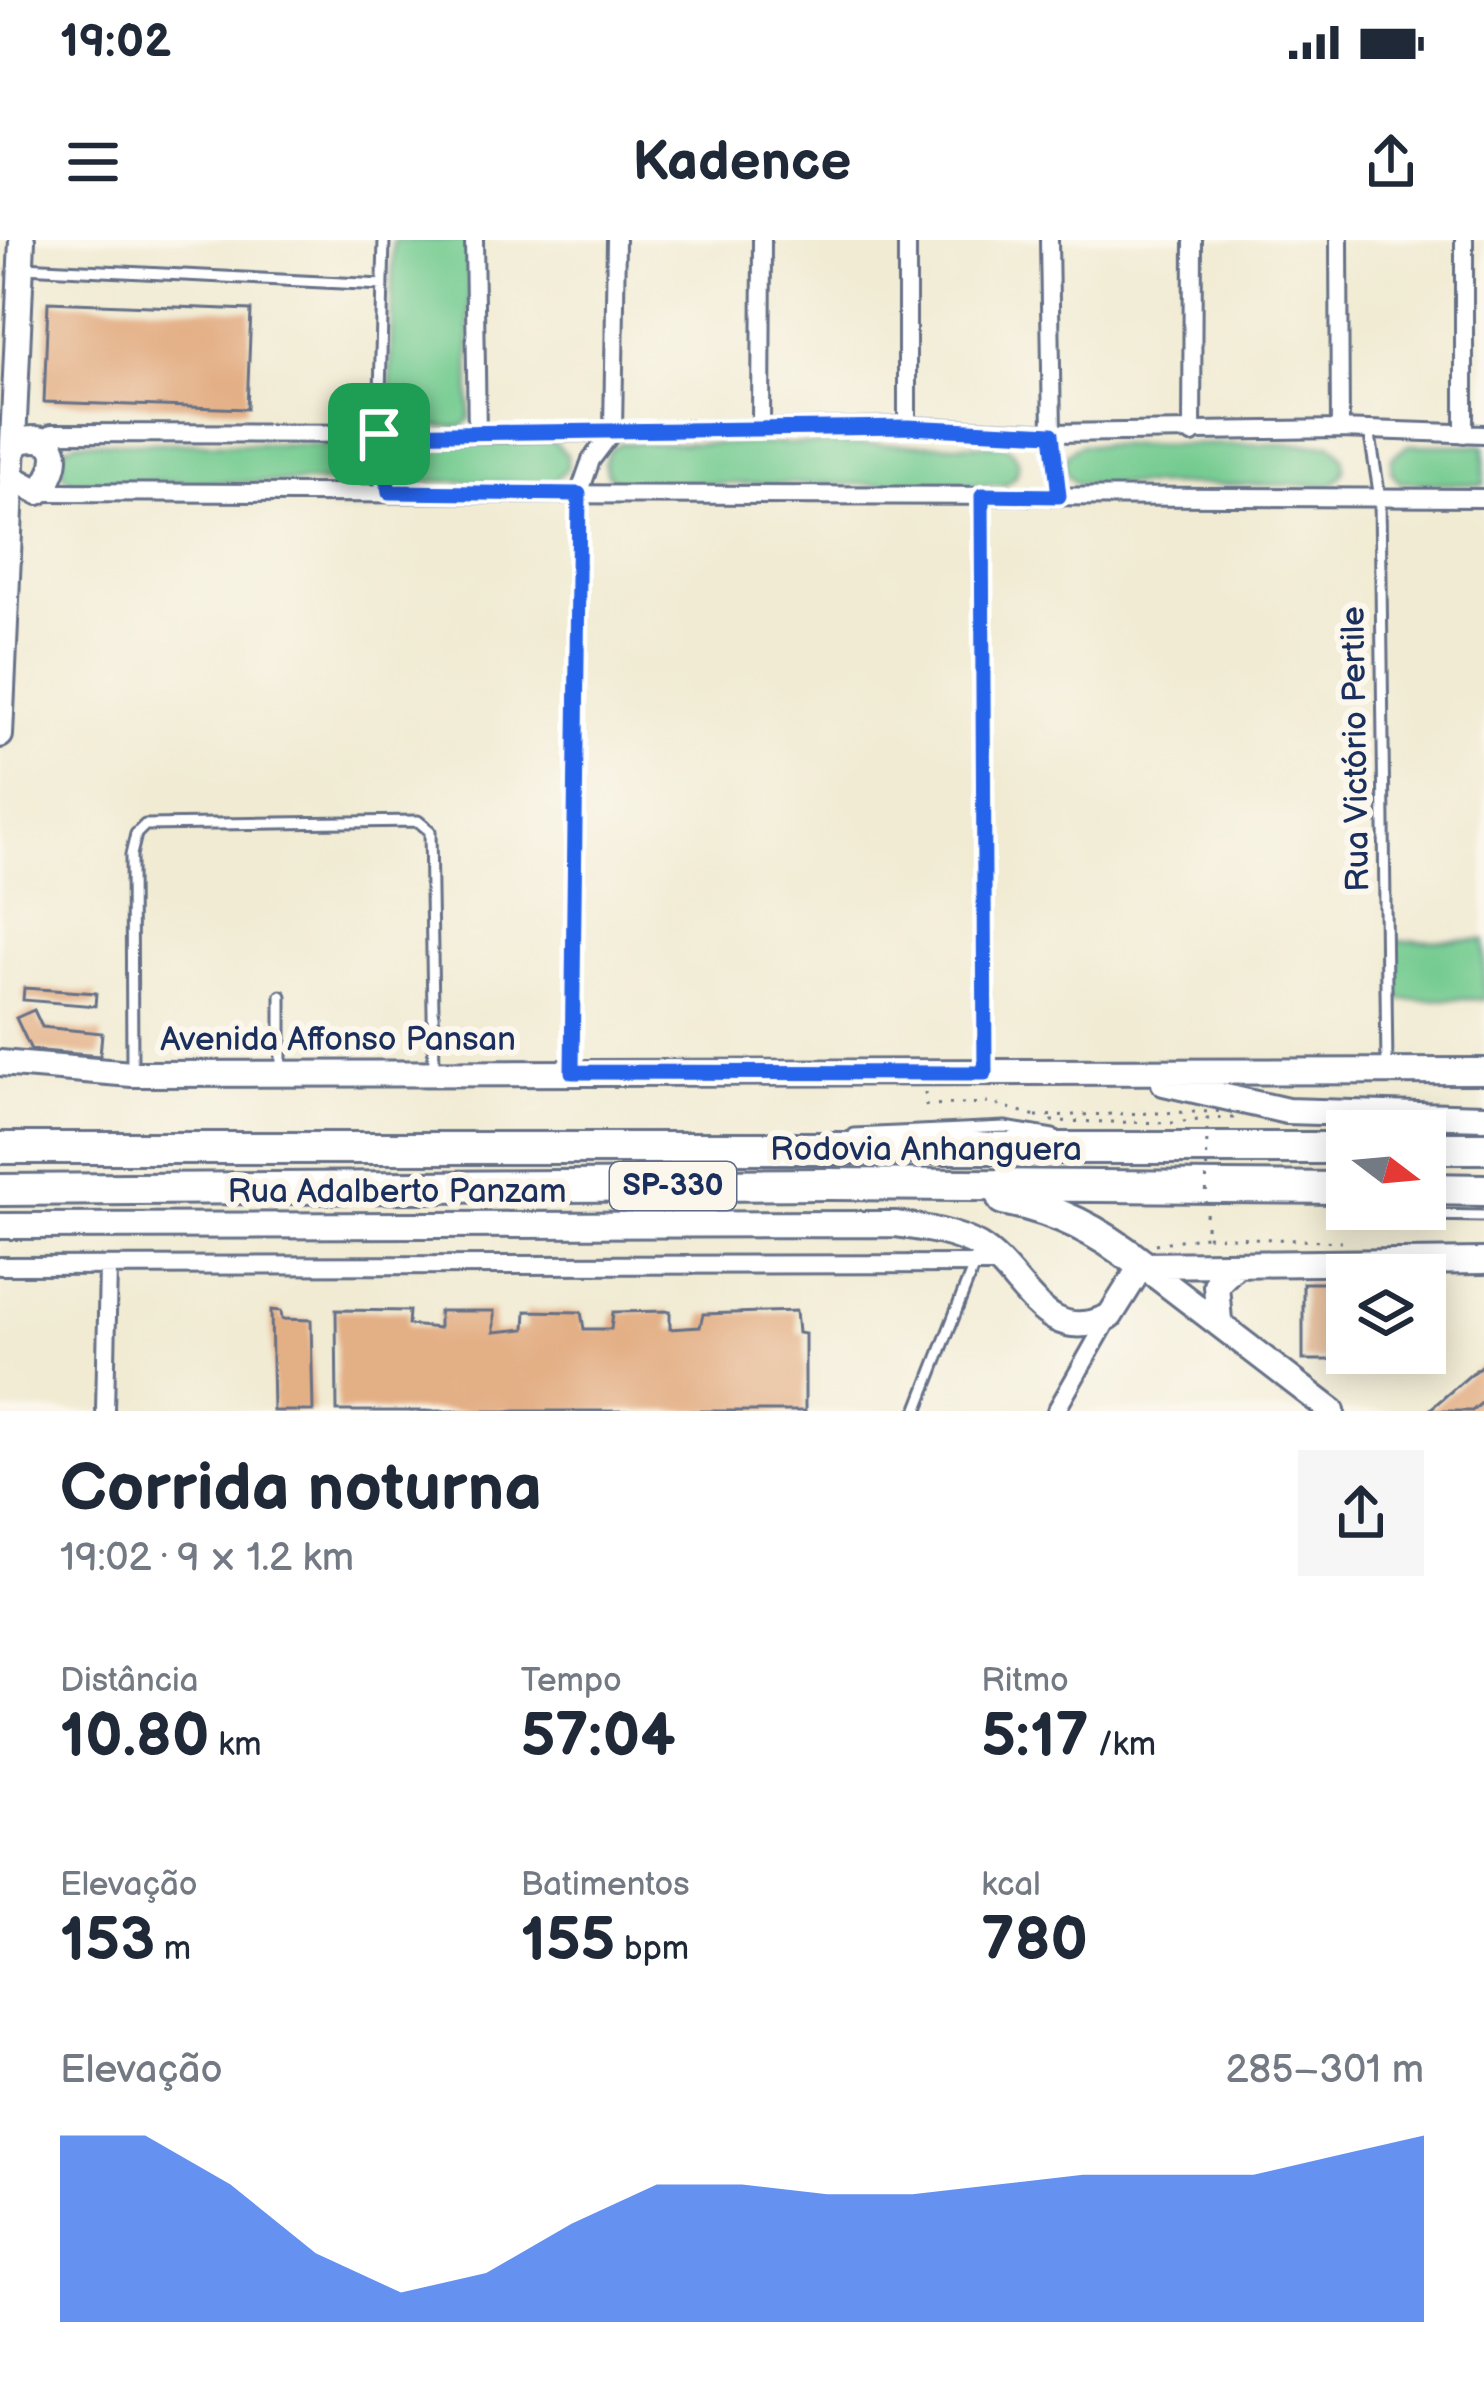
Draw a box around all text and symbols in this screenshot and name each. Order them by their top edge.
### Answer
text: 19:02 [60,15,171,70]
icon: menu [60,129,126,195]
icon: share [1358,129,1424,195]
text: Kadence [633,130,851,195]
pin [328,383,430,485]
icon: arrive [346,401,412,467]
street label: Rua Victório Pertile [1334,606,1378,892]
street label: Avenida Affonso Pansan [160,1020,516,1060]
north arrow [1326,1110,1446,1230]
map controls [1326,1110,1446,1374]
street label: Rodovia Anhanguera [770,1130,1082,1170]
road number: SP-330 [610,1162,736,1210]
street label: Rua Adalberto Panzam [227,1172,567,1212]
button: layers [1326,1254,1446,1374]
text: Corrida noturna [60,1450,542,1529]
button: share [1298,1450,1424,1576]
text: 19:02 · 9 × 1.2 km [60,1535,354,1582]
text: Distância [60,1661,199,1701]
text: Tempo [521,1661,622,1701]
text: Ritmo [981,1661,1069,1701]
text: 10.80 [60,1701,209,1773]
text: 57:04 [521,1701,676,1773]
text: 5:17 [981,1701,1089,1773]
text: km [209,1725,262,1765]
text: /km [1089,1725,1156,1765]
text: Elevação [60,1865,198,1905]
text: Batimentos [521,1865,689,1905]
text: kcal [981,1865,1041,1905]
text: 153 [60,1905,155,1977]
text: 155 [521,1905,615,1977]
text: 780 [981,1905,1088,1977]
text: m [155,1929,191,1969]
text: bpm [615,1929,689,1969]
text: Elevação [60,2047,223,2094]
text: 285–301 m [1225,2047,1424,2094]

